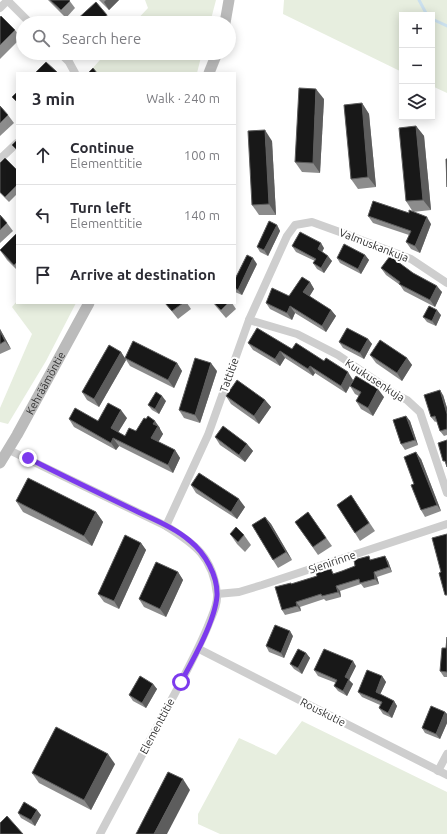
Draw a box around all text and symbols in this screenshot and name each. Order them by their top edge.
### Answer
map controls [399,12,435,120]
button: + [399,12,435,48]
search box [16,16,236,60]
icon: search [30,27,52,49]
text: Search here [62,30,141,47]
button: − [399,48,435,84]
button: layers [399,84,435,120]
text: 3 min [32,89,75,108]
text: Walk · 240 m [146,91,220,105]
text: Continue [70,139,134,156]
icon: ahead [32,144,54,166]
text: 100 m [184,148,220,162]
text: Elementtitie [70,156,143,170]
text: Turn left [70,199,131,216]
icon: left [32,204,54,226]
text: 140 m [184,208,220,222]
text: Elementtitie [70,216,143,230]
street label: Valmuskankuja [338,226,410,264]
icon: arrive [32,264,54,286]
text: Arrive at destination [70,266,216,283]
street label: Kehräämöntie [23,350,67,416]
street label: Tattitie [217,356,241,394]
street label: Kuukusenkuja [343,356,407,404]
route end [19,449,37,467]
street label: Sienirinne [307,548,357,576]
route start [172,673,190,691]
street label: Rouskutie [298,695,348,729]
street label: Elementtitie [137,696,177,756]

